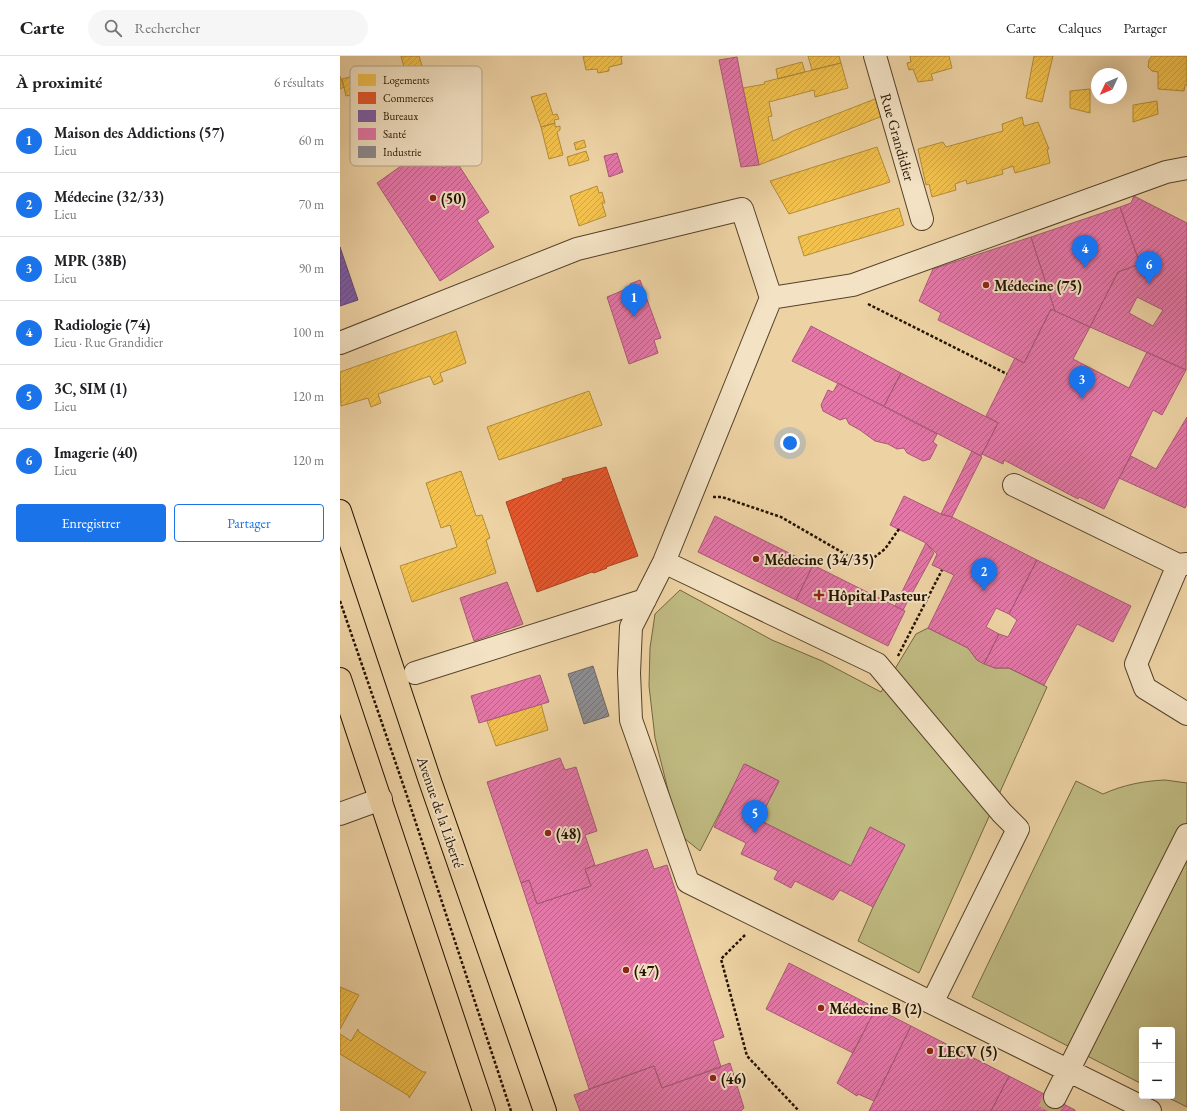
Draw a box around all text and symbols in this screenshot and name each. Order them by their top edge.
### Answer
search box [88,10,368,46]
text: Carte [20,15,64,40]
icon: search [102,17,124,39]
text: Rechercher [134,18,200,37]
text: Carte [1006,19,1036,37]
text: Calques [1058,19,1102,37]
text: Partager [1124,19,1167,37]
legend [350,66,482,166]
north arrow [1091,68,1127,104]
text: À proximité [16,71,102,93]
text: Logements [383,73,430,87]
text: 6 résultats [274,74,324,91]
text: Commerces [383,91,434,105]
street label: Rue Grandidier [876,91,920,183]
text: Bureaux [383,109,418,123]
text: Maison des Addictions (57) [54,123,224,142]
text: Santé [383,127,407,141]
text: 1 [26,132,32,149]
text: 60 m [299,132,324,149]
text: Lieu [54,142,77,159]
text: Industrie [383,145,422,159]
text: Médecine (32/33) [54,187,164,206]
place label: (50) [441,189,466,208]
marker: (50) [428,193,438,203]
text: 2 [26,196,32,213]
text: 70 m [299,196,324,213]
text: Lieu [54,206,77,223]
pin: 4 [1072,235,1098,268]
text: MPR (38B) [54,251,126,270]
pin: 6 [1136,251,1162,284]
text: 3 [26,260,32,277]
text: 90 m [299,260,324,277]
text: Lieu [54,270,77,287]
place label: Médecine (75) [994,276,1082,295]
marker: Médecine (75) [981,280,991,290]
pin: 1 [621,284,647,317]
text: Radiologie (74) [54,315,150,334]
text: 4 [26,324,32,341]
text: 100 m [293,324,324,341]
text: Lieu · Rue Grandidier [54,334,163,351]
pin: 3 [1069,366,1095,399]
text: 3C, SIM (1) [54,379,127,398]
text: 5 [26,388,32,405]
text: 120 m [293,388,324,405]
text: Lieu [54,398,77,415]
your location [780,433,800,453]
text: Imagerie (40) [54,443,137,462]
text: 6 [26,452,32,469]
text: 120 m [293,452,324,469]
text: Lieu [54,462,77,479]
button: Enregistrer [16,504,166,542]
button: Partager [174,504,324,542]
place label: Médecine (34/35) [764,550,874,569]
marker: Médecine (34/35) [751,554,761,564]
pin: 2 [971,558,997,591]
place label: Hôpital Pasteur [828,586,928,605]
marker: Hôpital Pasteur [813,589,825,601]
street label: Avenue de la Liberté [413,753,469,870]
pin: 5 [742,800,768,833]
place label: (48) [556,824,581,843]
marker: (48) [543,828,553,838]
place label: (47) [634,961,659,980]
marker: (47) [621,965,631,975]
place label: Médecine B (2) [829,999,922,1018]
marker: Médecine B (2) [816,1003,826,1013]
map controls [1139,1027,1175,1099]
button: + [1139,1027,1175,1063]
place label: LECV (5) [938,1042,998,1061]
marker: LECV (5) [925,1046,935,1056]
button: − [1139,1063,1175,1099]
place label: (46) [721,1069,746,1088]
marker: (46) [708,1073,718,1083]

